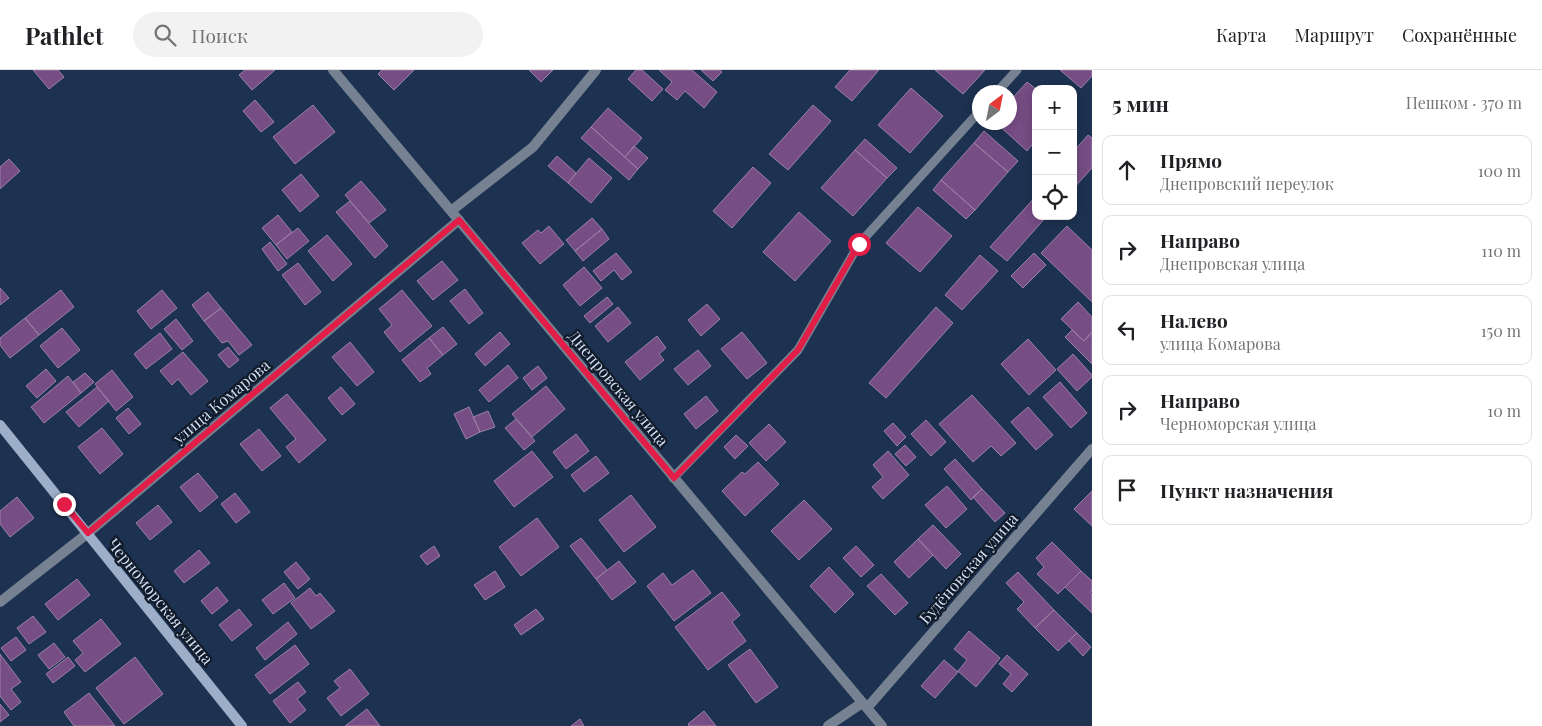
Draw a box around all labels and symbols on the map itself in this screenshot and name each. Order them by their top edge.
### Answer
north arrow [972,85,1017,130]
route start [848,233,871,256]
street label: Днепровская улица [564,326,674,450]
street label: улица Комарова [167,354,274,448]
route end [53,493,76,516]
street label: Будёновская улица [914,508,1022,628]
street label: Черноморская улица [104,534,218,668]

